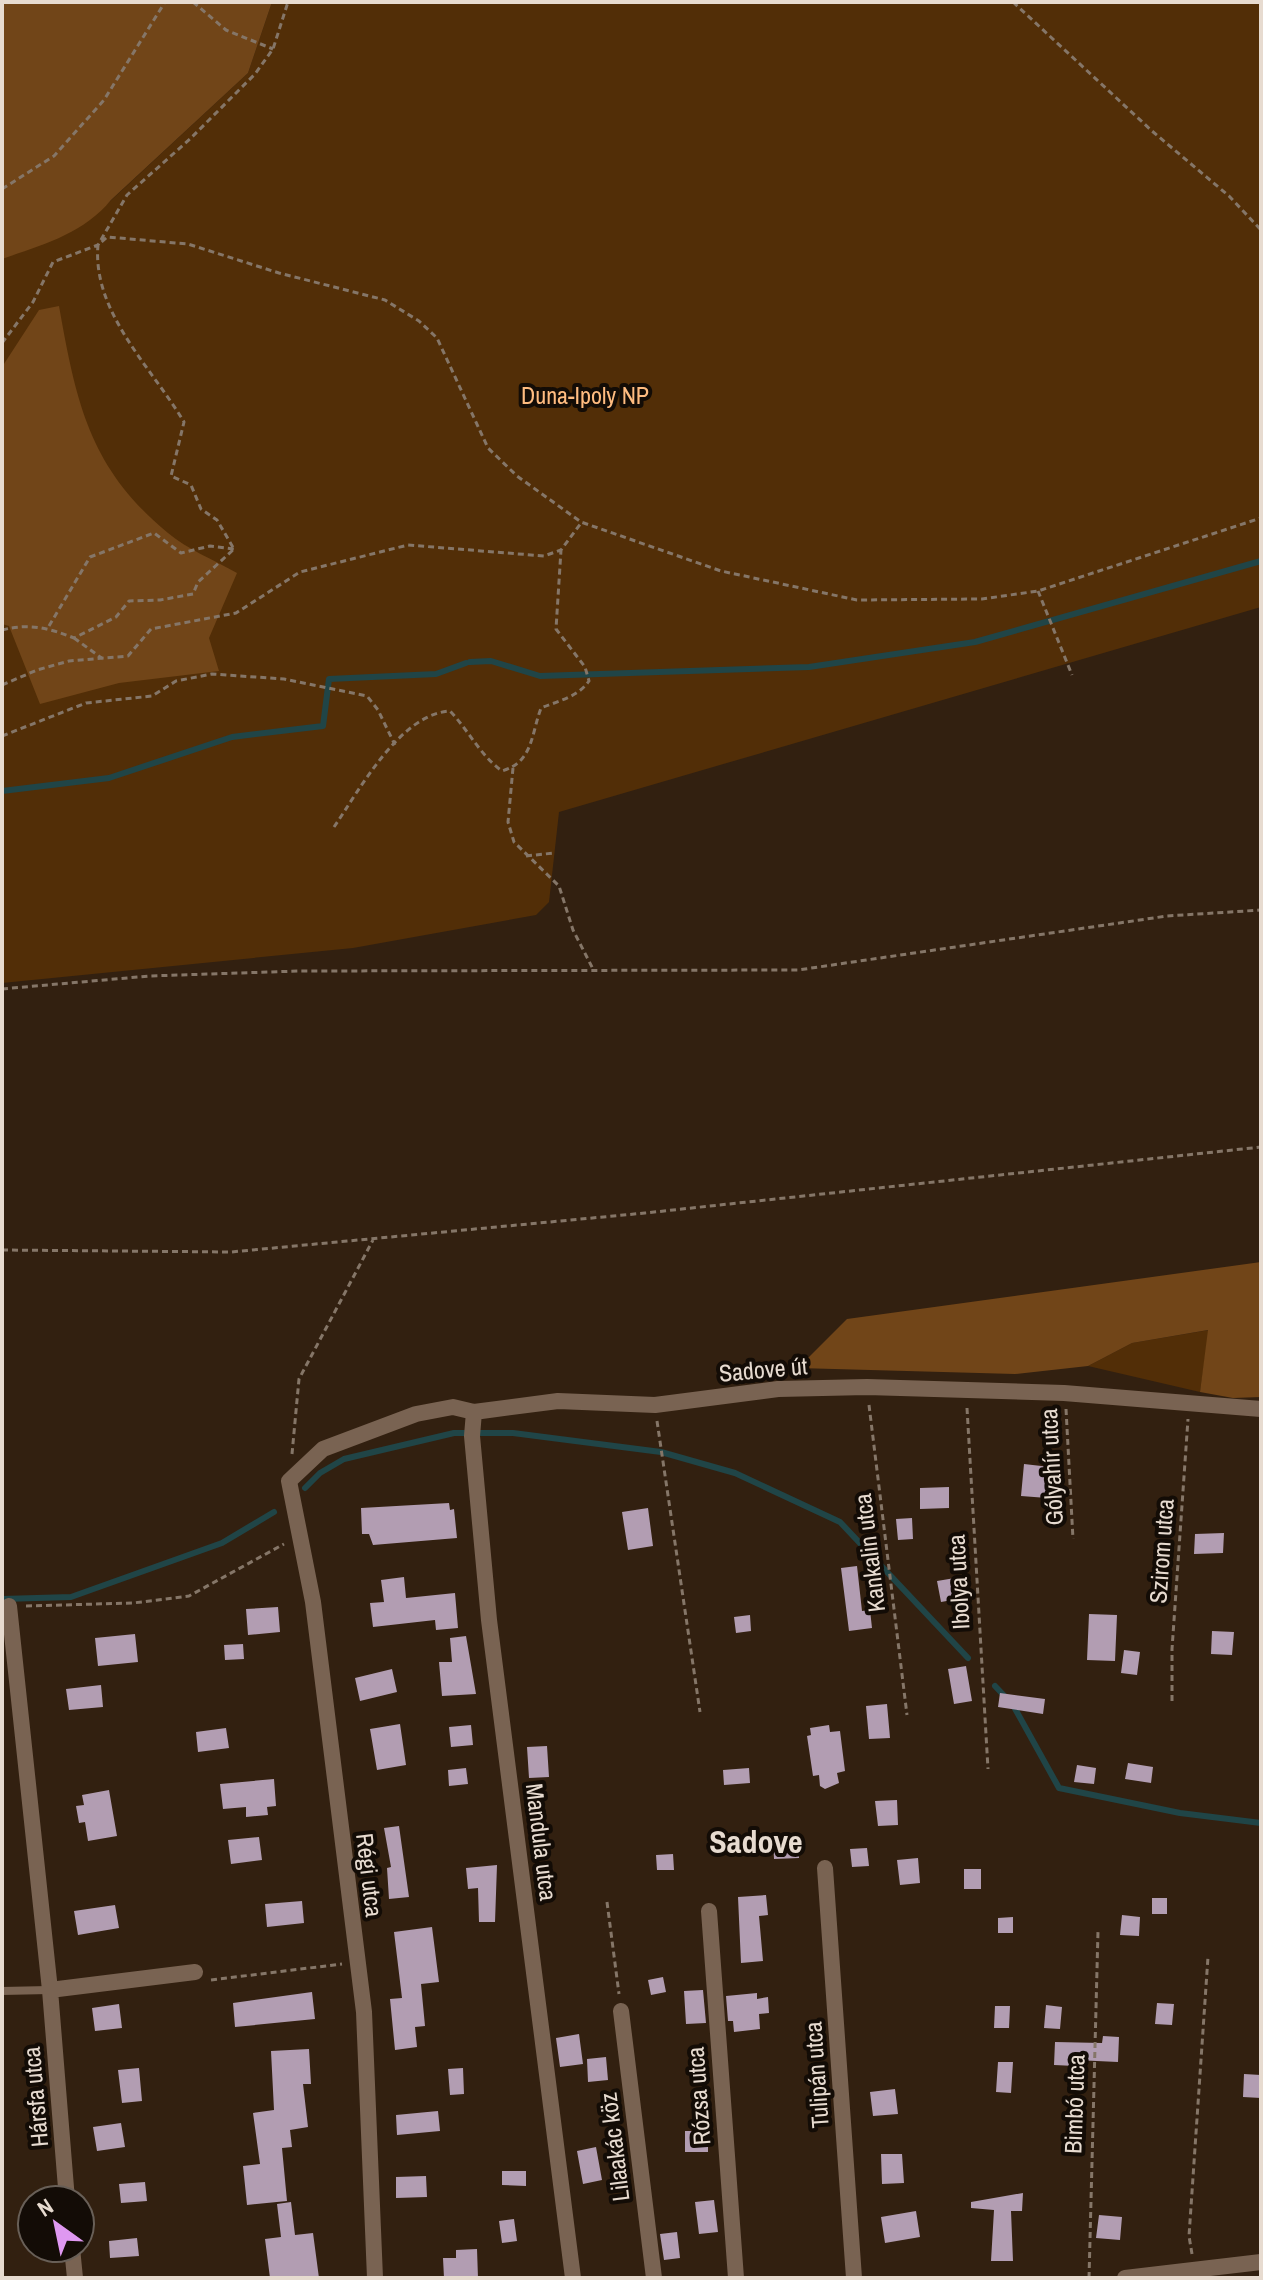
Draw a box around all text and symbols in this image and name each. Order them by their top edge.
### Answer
park label: Duna-Ipoly NP [521,379,649,411]
street label: Sadove út [717,1349,809,1389]
street label: Gólyahír utca [1032,1408,1070,1526]
street label: Kankalin utca [846,1492,892,1614]
street label: Szirom utca [1141,1497,1181,1604]
street label: Ibolya utca [940,1534,976,1630]
street label: Mandula utca [519,1781,565,1903]
district label: Sadove [709,1820,803,1863]
street label: Régi utca [349,1831,391,1919]
street label: Tulipán utca [796,2021,836,2129]
street label: Hársfa utca [15,2045,55,2149]
street label: Rózsa utca [679,2046,717,2146]
street label: Bimbó utca [1056,2054,1092,2154]
street label: Lilaakác köz [591,2091,637,2203]
north arrow [16,2184,96,2264]
text: N [31,2191,59,2223]

